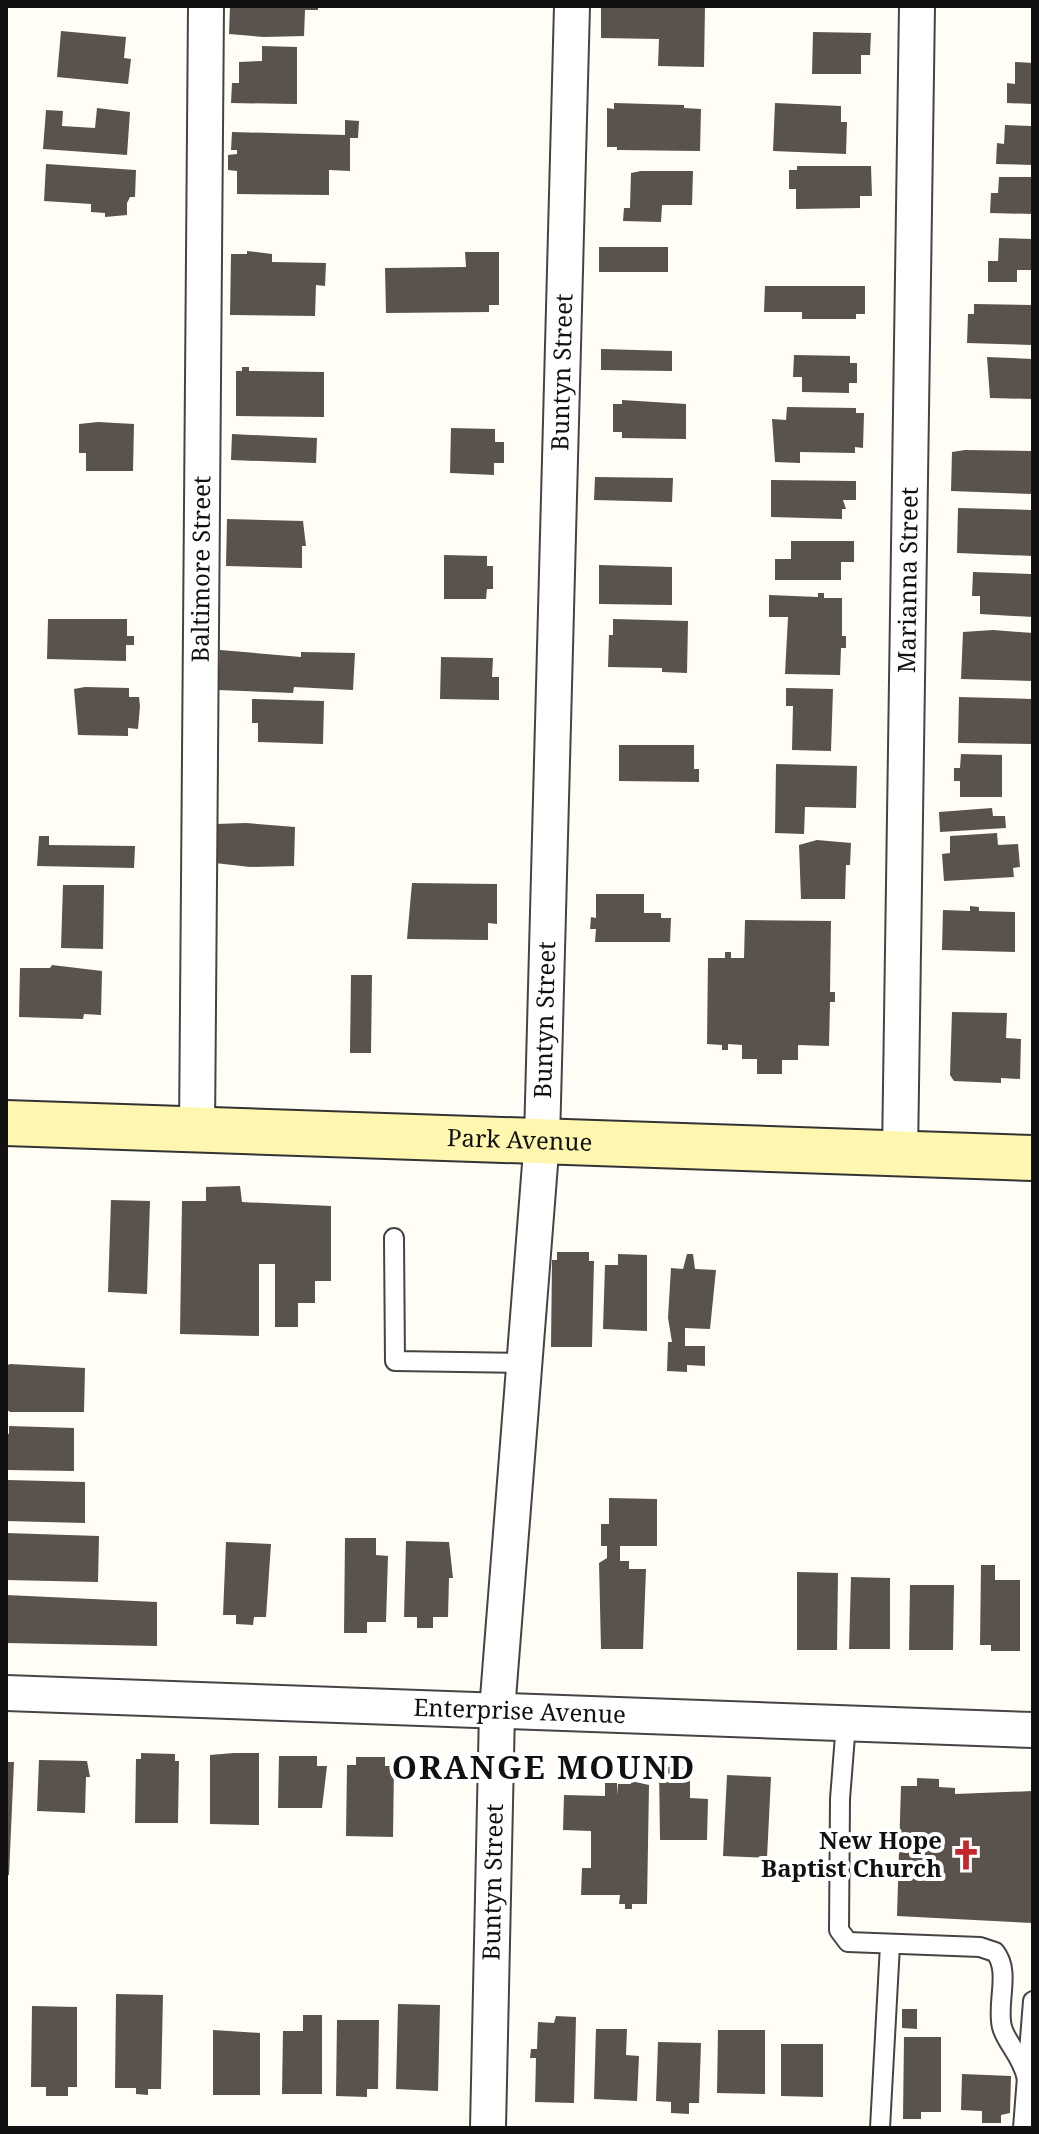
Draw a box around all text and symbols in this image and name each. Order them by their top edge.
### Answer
street label: Buntyn Street [542,293,579,451]
street label: Baltimore Street [183,476,217,663]
street label: Marianna Street [889,487,925,673]
street label: Buntyn Street [525,941,562,1099]
street label: Park Avenue [447,1120,593,1158]
street label: Enterprise Avenue [413,1690,627,1730]
district label: ORANGE MOUND [392,1745,696,1788]
street label: Buntyn Street [474,1803,510,1961]
place label: New Hope Baptist Church [761,1823,942,1884]
church icon: New Hope Baptist Church [949,1838,983,1872]

